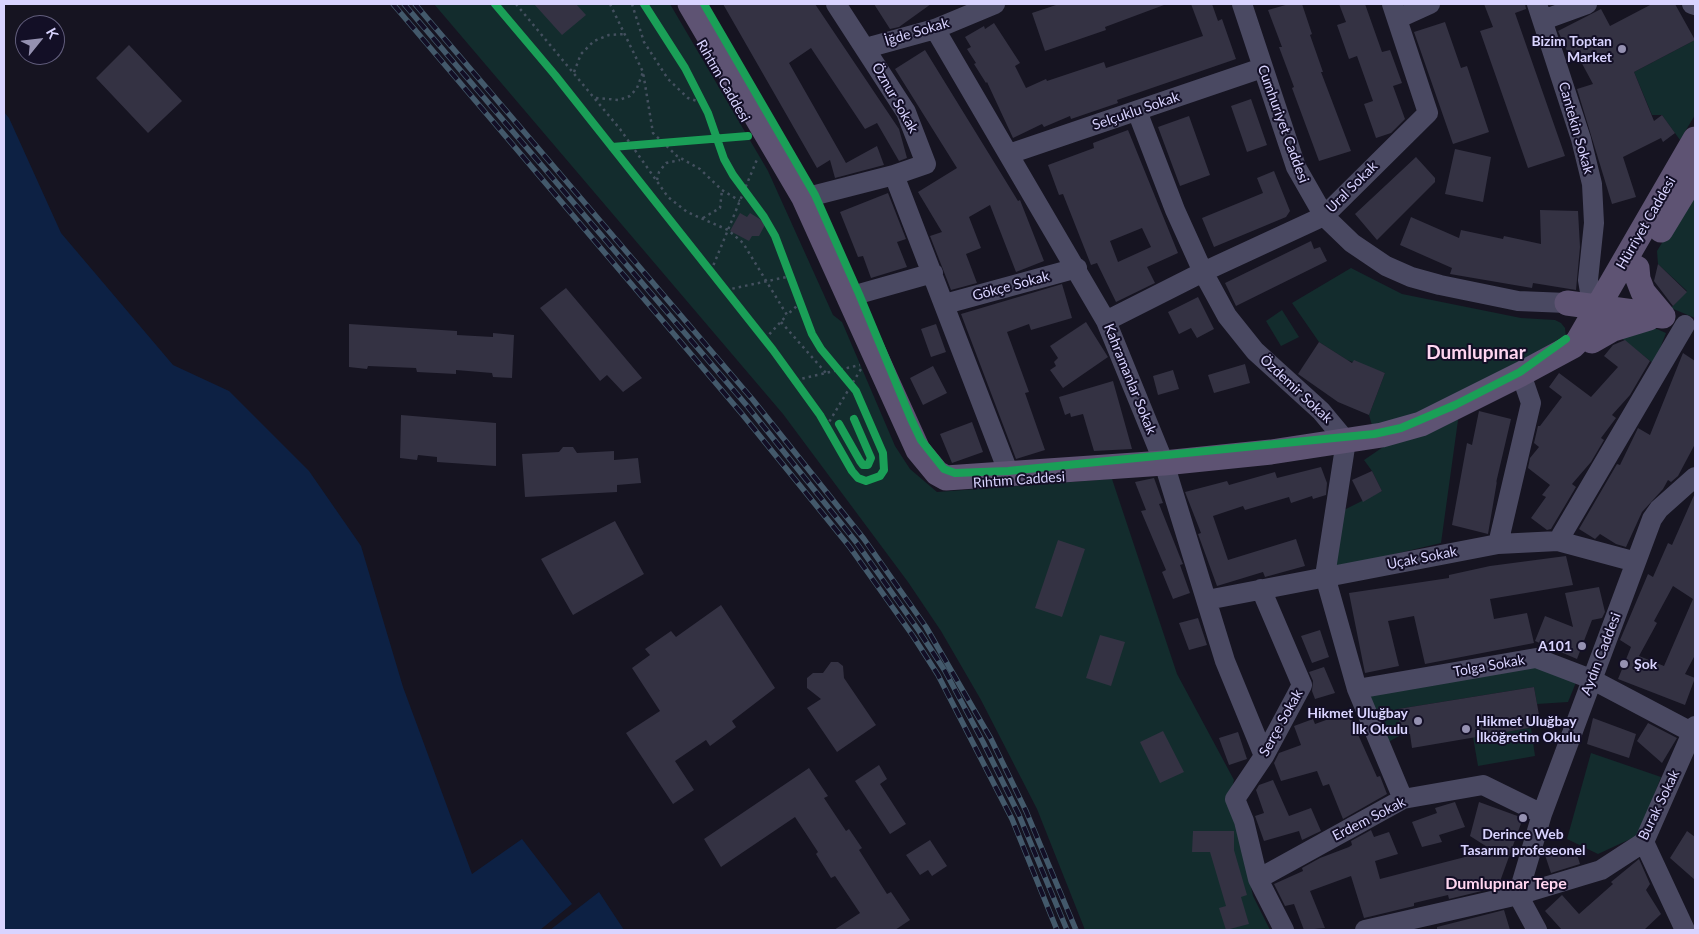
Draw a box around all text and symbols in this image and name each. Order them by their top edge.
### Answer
street label: İğde Sokak [883,14,951,50]
north arrow [15,15,65,65]
text: K [43,25,62,41]
place label: Bizim Toptan Market [1531,33,1612,65]
street label: Rıhtım Caddesi [693,37,753,125]
marker: Bizim Toptan Market [1616,43,1628,55]
street label: Öznur Sokak [868,60,922,136]
street label: Cumhuriyet Caddesi [1254,63,1312,185]
street label: Cantekin Sokak [1555,80,1597,176]
street label: Selçuklu Sokak [1090,88,1182,134]
street label: Ural Sokak [1323,158,1381,216]
street label: Hürriyet Caddesi [1613,174,1679,272]
street label: Gökçe Sokak [971,268,1051,304]
street label: Kahramanlar Sokak [1100,321,1160,437]
district label: Dumlupınar [1426,342,1526,364]
street label: Özdemir Sokak [1256,351,1336,427]
street label: Rıhtım Caddesi [972,468,1066,492]
street label: Uçak Sokak [1386,543,1458,573]
street label: Aydın Caddesi [1578,610,1624,698]
place label: A101 [1538,638,1572,654]
marker: A101 [1576,640,1588,652]
street label: Tolga Sokak [1452,651,1526,681]
place label: Şok [1634,656,1657,672]
marker: Şok [1618,658,1630,670]
street label: Serçe Sokak [1256,687,1306,759]
place label: Hikmet Uluğbay İlk Okulu [1307,705,1408,738]
place label: Hikmet Uluğbay İlköğretim Okulu [1476,713,1581,746]
marker: Hikmet Uluğbay İlk Okulu [1412,715,1424,727]
marker: Hikmet Uluğbay İlköğretim Okulu [1460,723,1472,735]
street label: Burak Sokak [1635,767,1683,843]
street label: Erdem Sokak [1330,793,1408,845]
marker: Derince Web Tasarım profeseonel [1517,812,1529,824]
place label: Derince Web Tasarım profeseonel [1461,826,1585,859]
district label: Dumlupınar Tepe [1445,874,1567,894]

